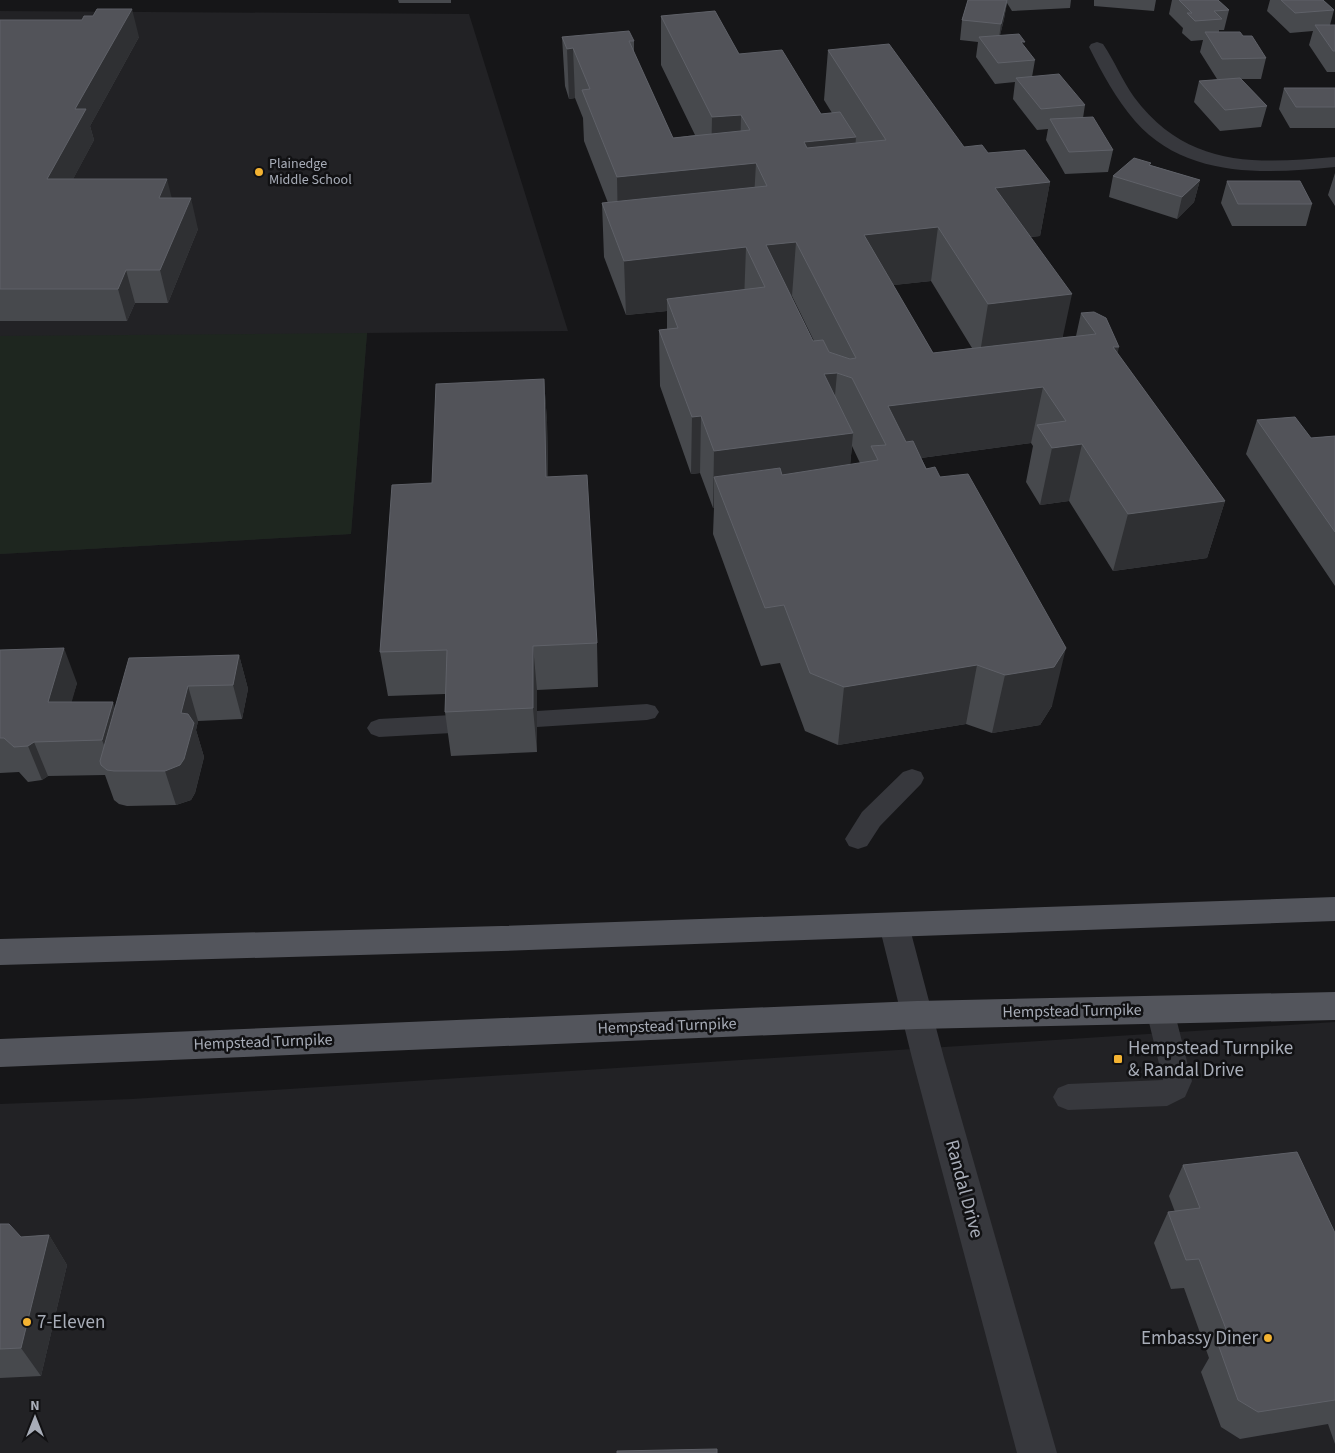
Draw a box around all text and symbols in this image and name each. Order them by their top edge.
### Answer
place label: Plainedge Middle School [269,154,352,190]
marker: Plainedge Middle School [253,166,265,178]
street label: Hempstead Turnpike [1002,999,1142,1023]
street label: Hempstead Turnpike [597,1013,737,1039]
street label: Hempstead Turnpike [193,1029,333,1055]
place label: Hempstead Turnpike & Randal Drive [1128,1035,1293,1084]
marker: Hempstead Turnpike & Randal Drive [1112,1053,1124,1065]
street label: Randal Drive [938,1137,990,1241]
place label: 7-Eleven [37,1309,105,1336]
marker: 7-Eleven [21,1316,33,1328]
place label: Embassy Diner [1141,1325,1258,1352]
marker: Embassy Diner [1262,1332,1274,1344]
north arrow [10,1393,60,1443]
text: N [30,1396,40,1416]

